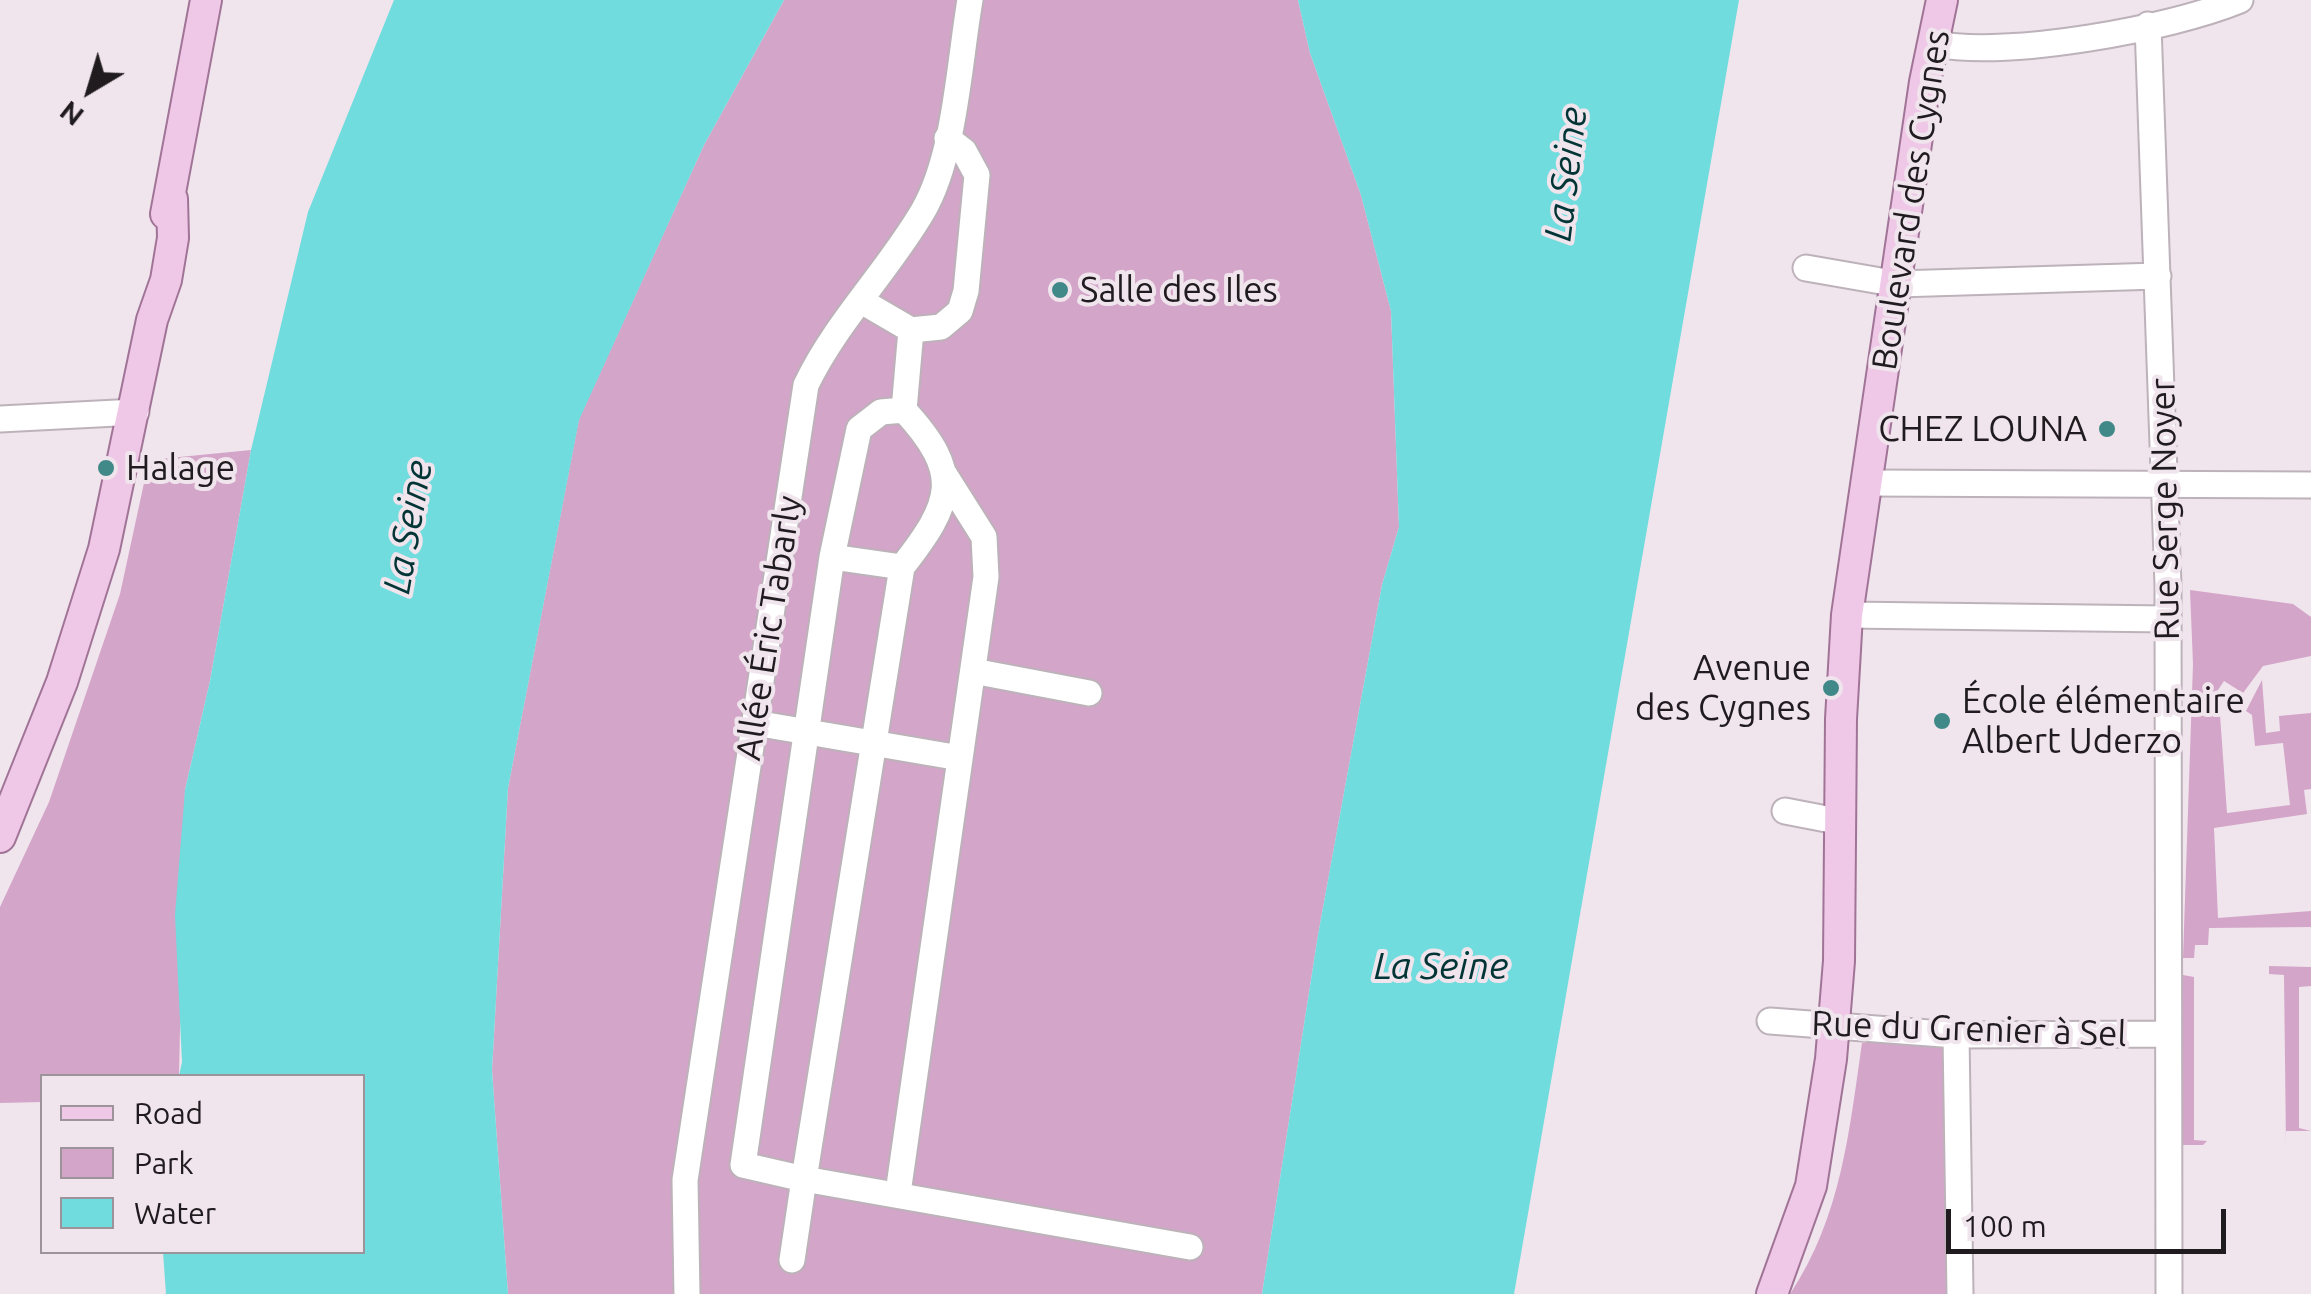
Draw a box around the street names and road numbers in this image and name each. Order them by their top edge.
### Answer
street label: Boulevard des Cygnes [1863,27,1959,373]
street label: Rue Serge Noyer [2142,378,2188,640]
street label: Allée Éric Tabarly [727,493,811,763]
street label: Rue du Grenier à Sel [1811,1003,2127,1055]

